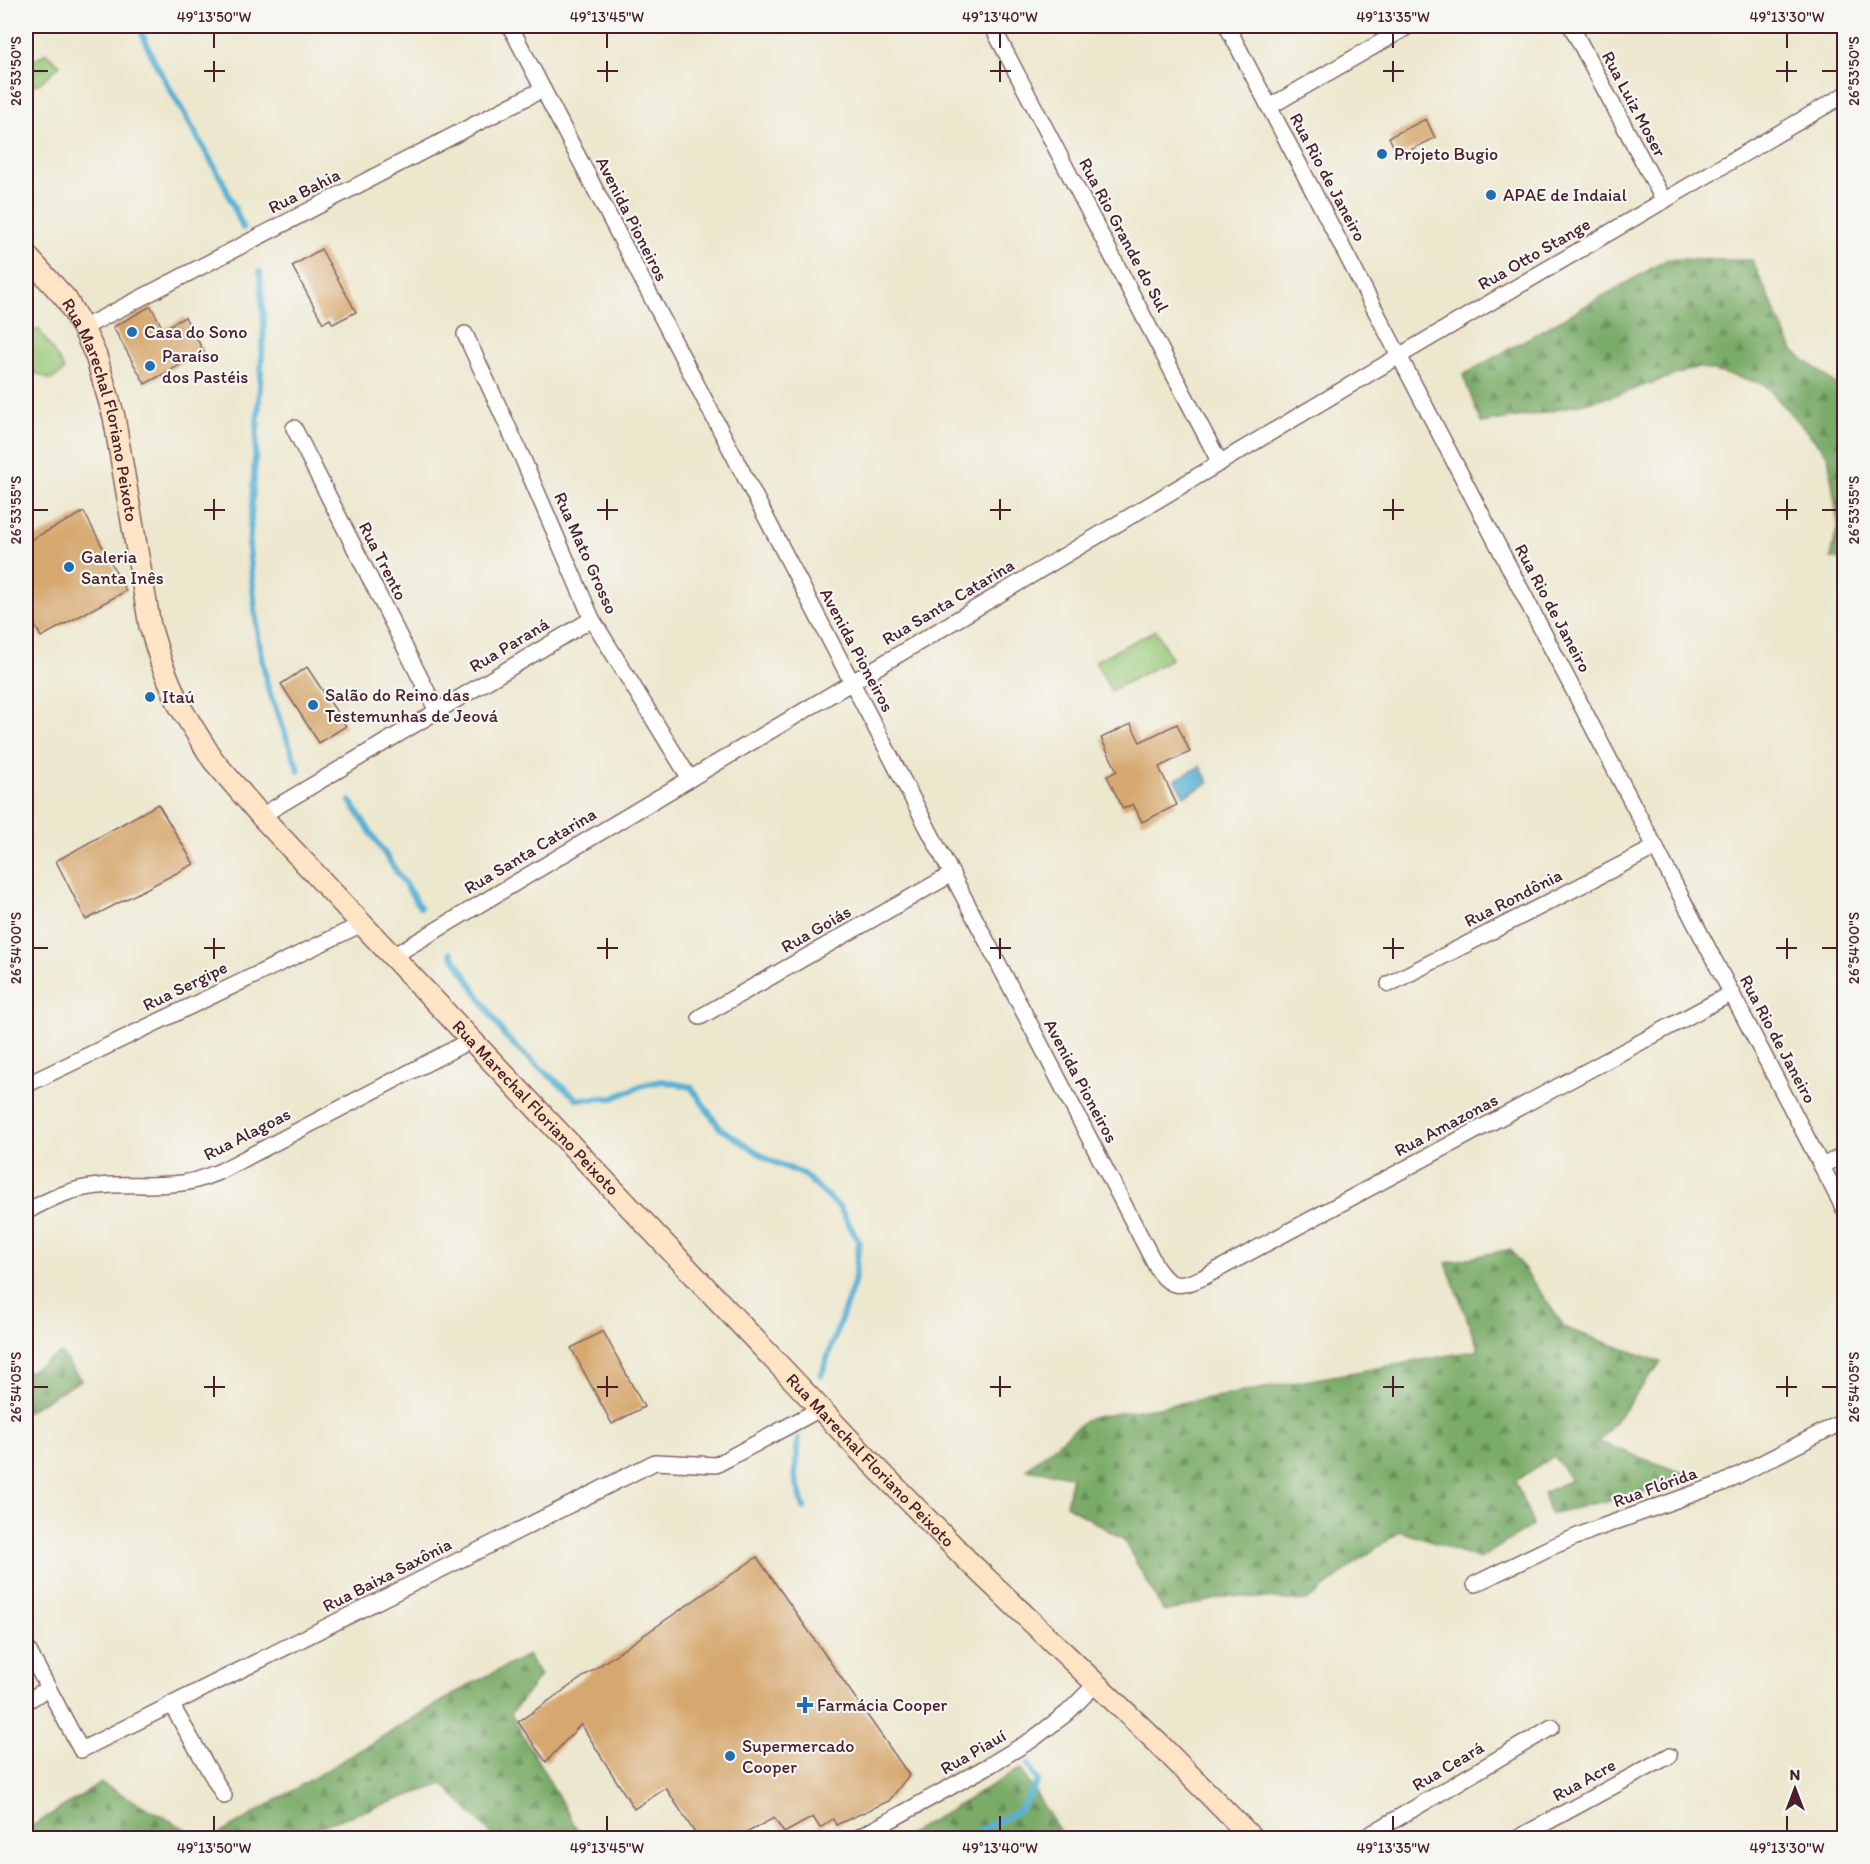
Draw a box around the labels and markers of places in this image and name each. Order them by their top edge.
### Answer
place label: Projeto Bugio [1394,143,1498,165]
marker: Projeto Bugio [1375,147,1389,161]
place label: APAE de Indaial [1503,184,1627,206]
marker: APAE de Indaial [1484,188,1498,202]
place label: Casa do Sono [144,321,247,343]
marker: Casa do Sono [125,325,139,339]
place label: Paraíso dos Pastéis [162,345,248,388]
marker: Paraíso dos Pastéis [143,359,157,373]
place label: Galeria Santa Inês [81,546,164,589]
marker: Galeria Santa Inês [62,560,76,574]
place label: Salão do Reino das Testemunhas de Jeová [325,684,499,727]
place label: Itaú [162,686,195,708]
marker: Itaú [143,690,157,704]
marker: Salão do Reino das Testemunhas de Jeová [306,698,320,712]
place label: Farmácia Cooper [817,1694,948,1716]
marker: Farmácia Cooper [798,1698,812,1712]
place label: Supermercado Cooper [742,1735,854,1778]
marker: Supermercado Cooper [723,1749,737,1763]

